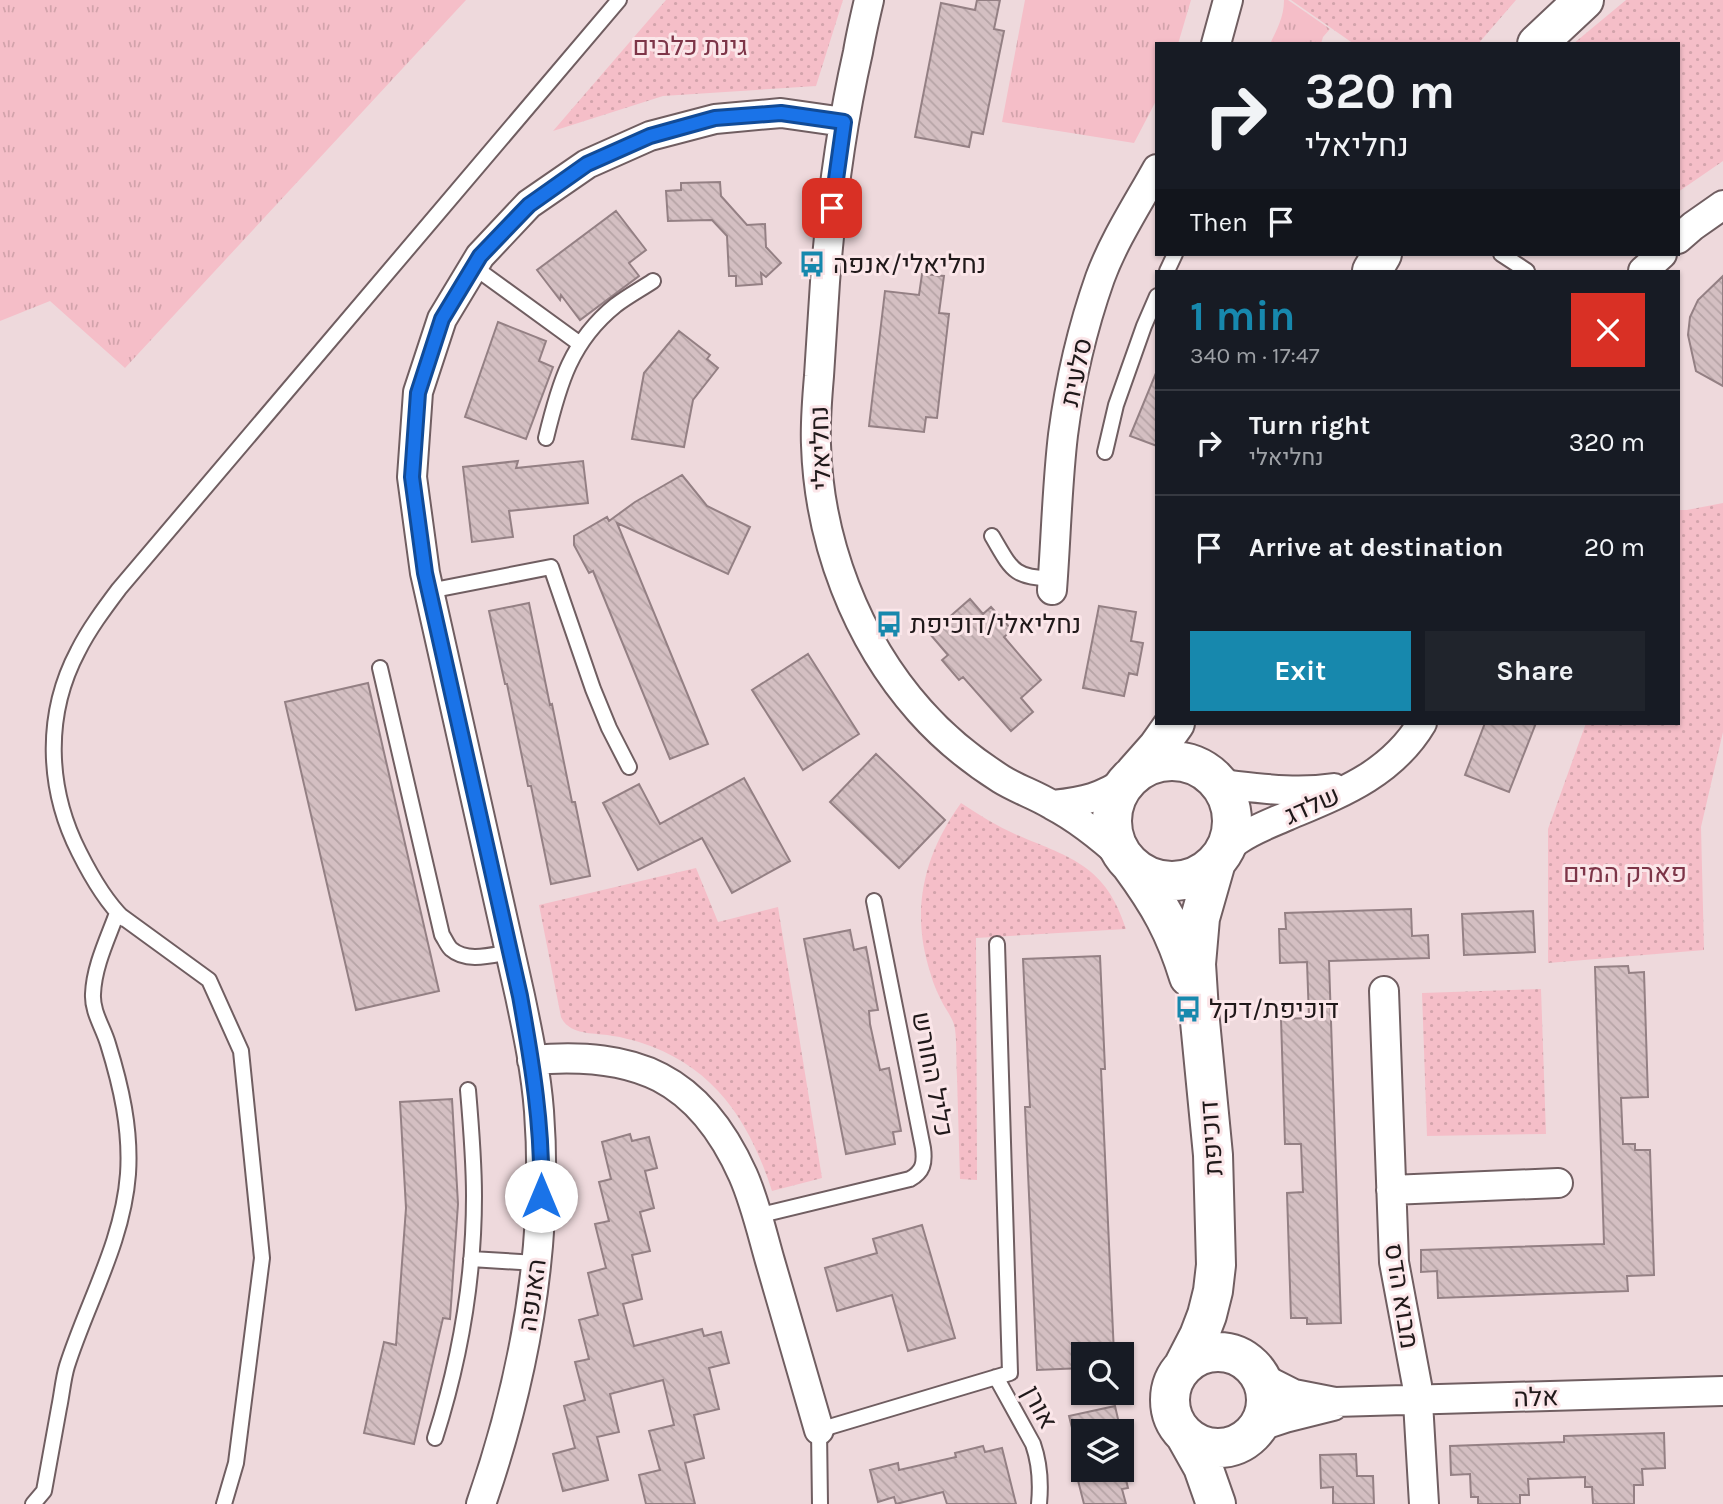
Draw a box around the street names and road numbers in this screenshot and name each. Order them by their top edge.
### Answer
street label: סלעית [1054,335,1099,409]
street label: נחליאלי [804,405,837,491]
street label: שלדג [1280,780,1345,831]
street label: כליל החורש [905,1009,960,1139]
street label: דוכיפת [1193,1099,1230,1177]
street label: מבוא הדס [1378,1241,1425,1351]
street label: האנפה [512,1257,553,1333]
street label: אורן [1015,1380,1064,1434]
street label: אלה [1513,1381,1559,1414]

